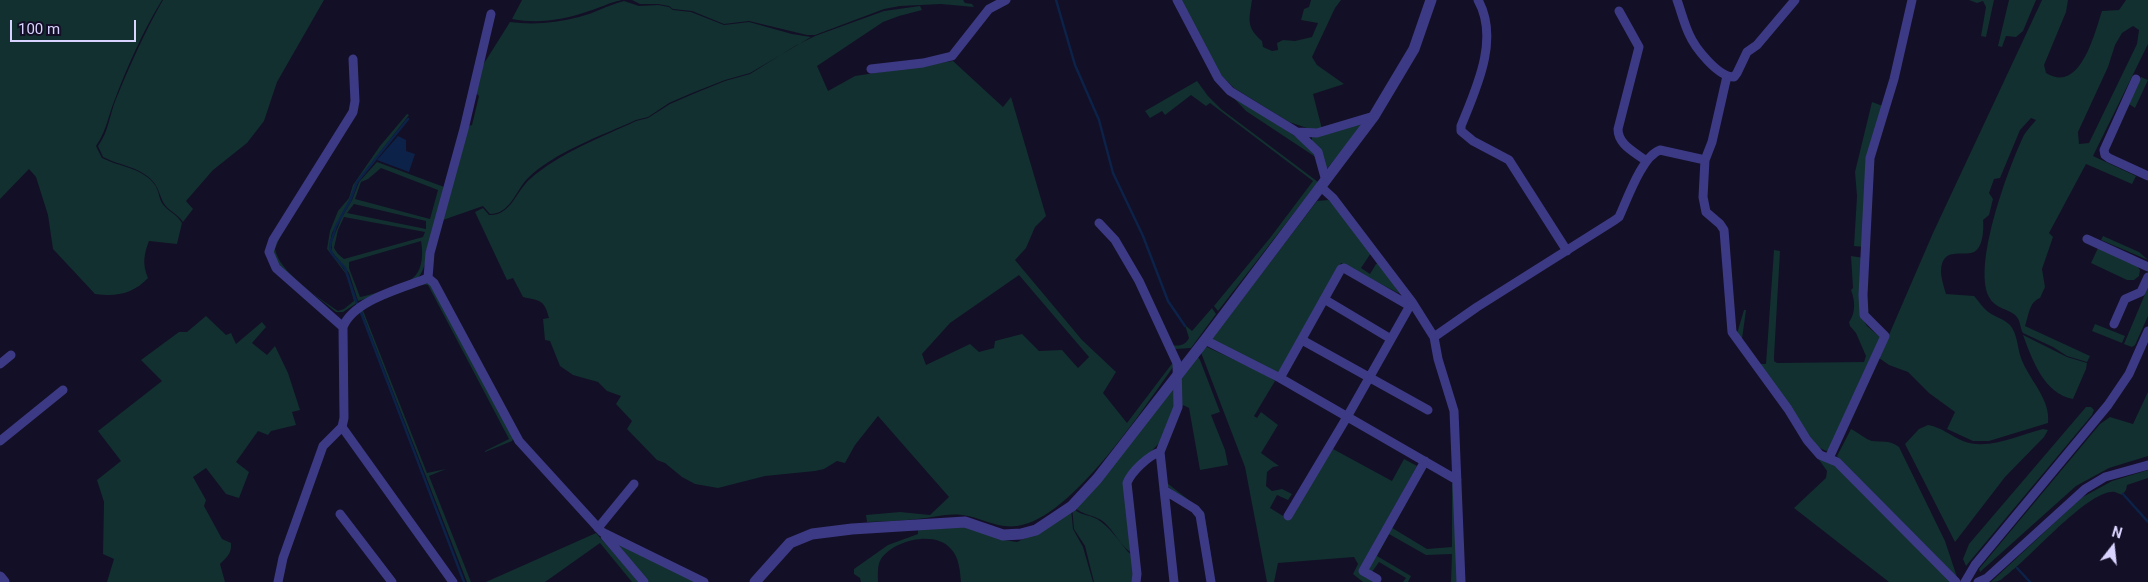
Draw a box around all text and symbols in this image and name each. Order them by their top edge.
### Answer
scale bar [12,10,139,42]
text: 100 m [18,20,60,38]
north arrow [2088,522,2138,572]
text: N [2110,524,2124,542]

